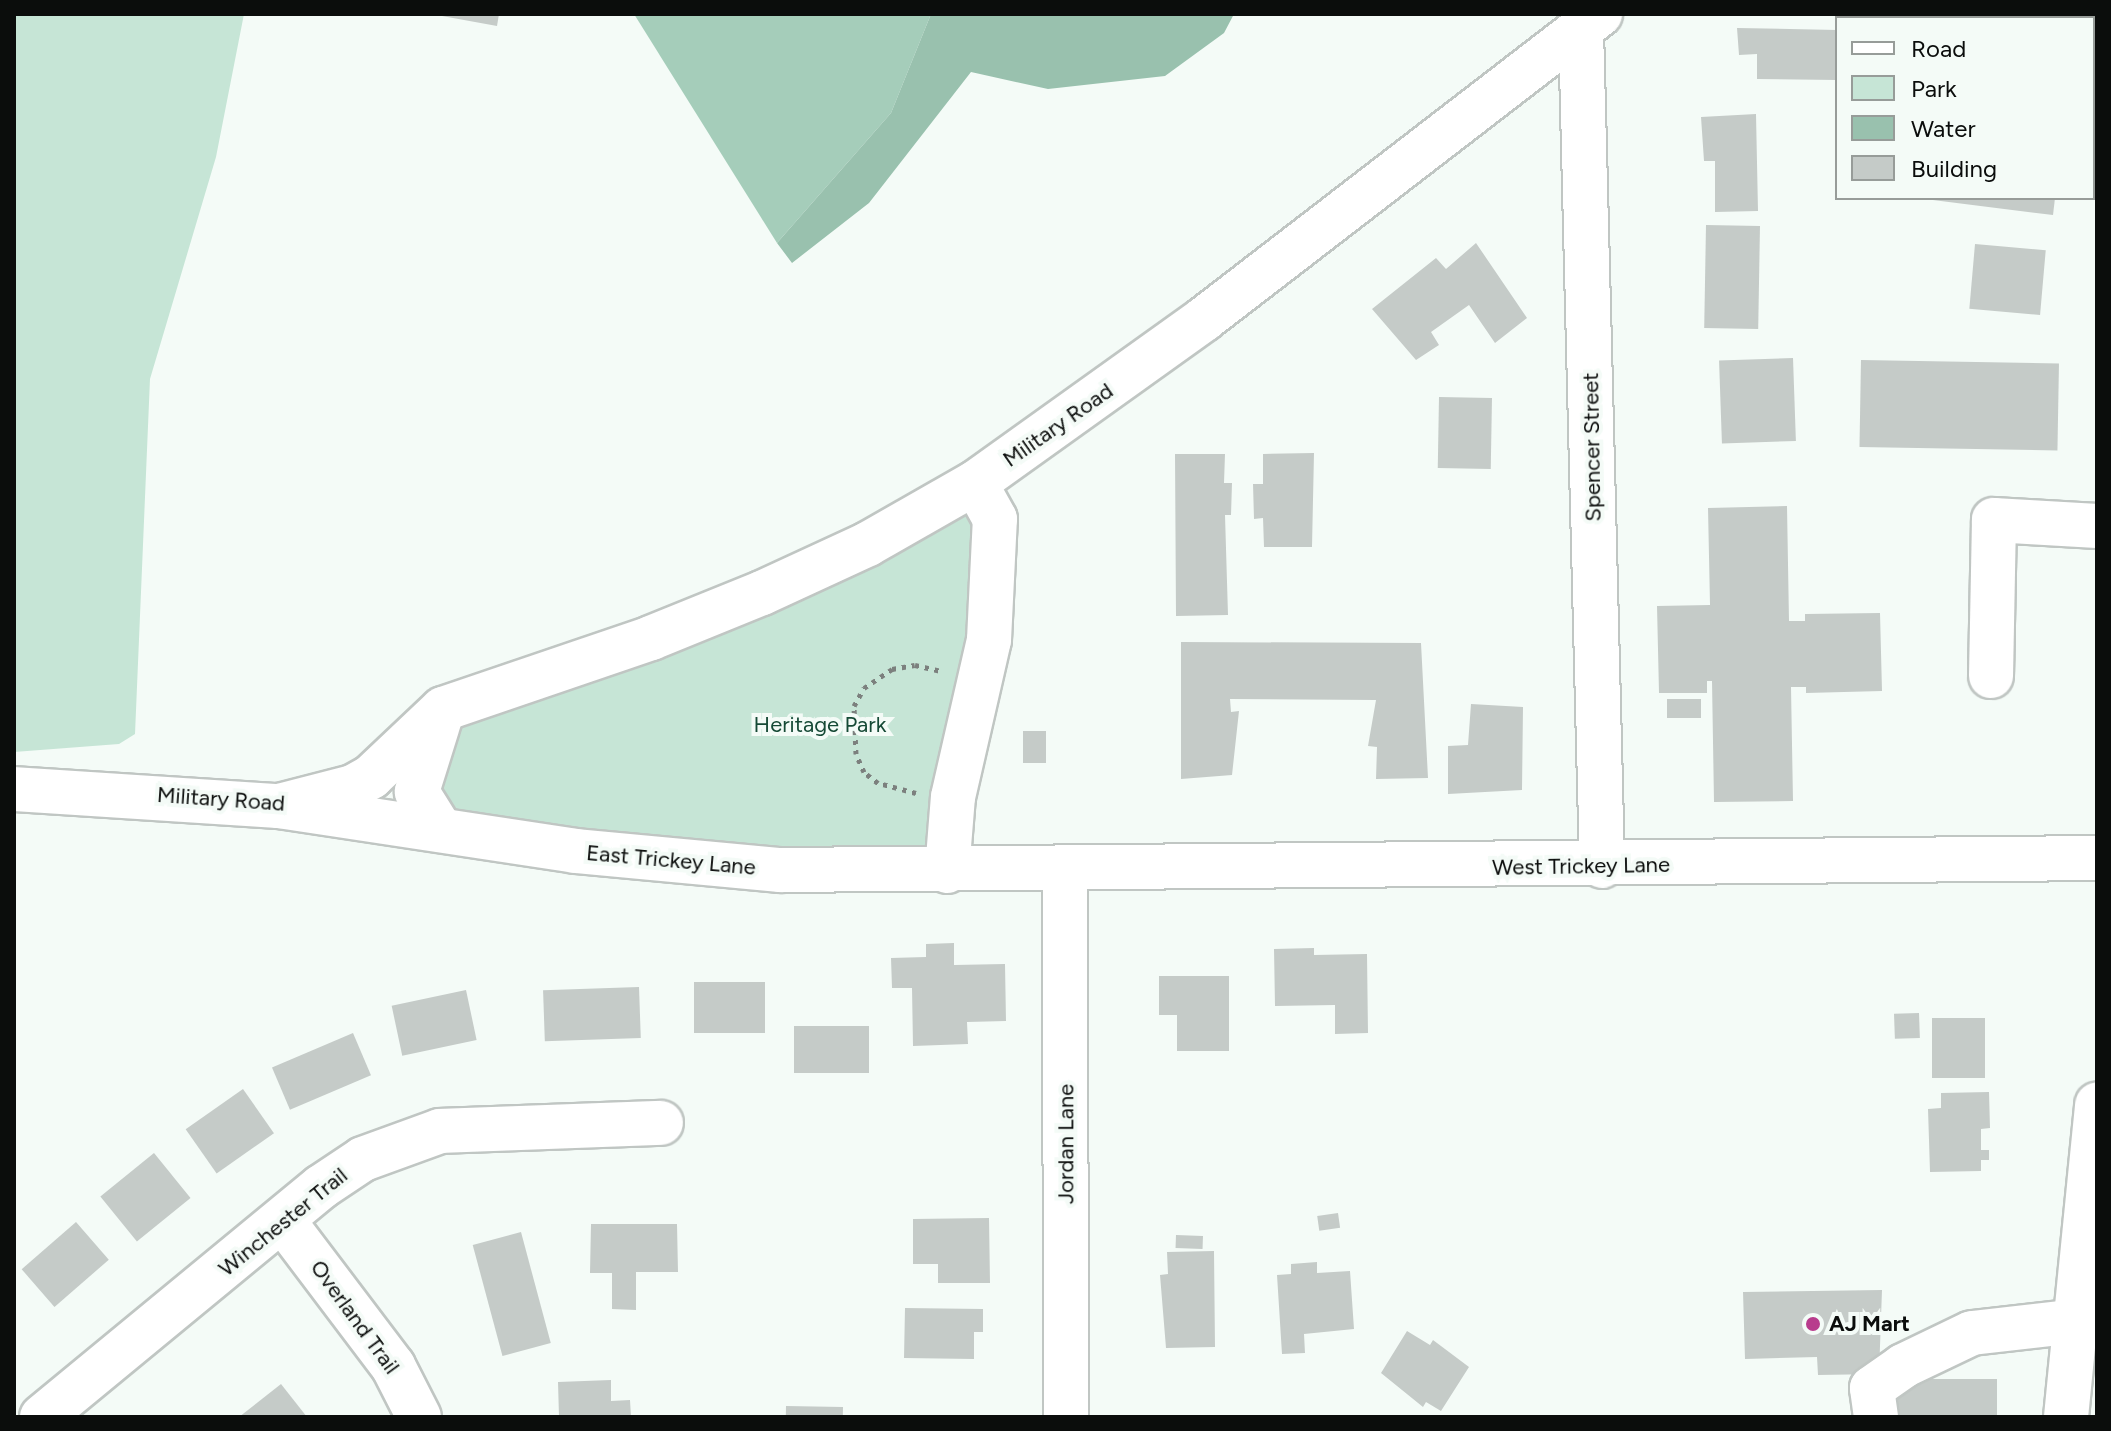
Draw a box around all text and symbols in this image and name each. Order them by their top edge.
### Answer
legend [1835,16,2095,200]
text: Road [1911,34,1966,63]
text: Park [1911,74,1957,103]
text: Water [1911,114,1976,143]
text: Building [1911,154,1997,183]
street label: Spencer Street [1578,372,1606,522]
street label: Military Road [998,377,1118,473]
park label: Heritage Park [754,712,886,738]
street label: Military Road [156,781,286,817]
street label: East Trickey Lane [585,839,757,881]
street label: West Trickey Lane [1492,851,1670,881]
street label: Jordan Lane [1053,1084,1079,1204]
street label: Winchester Trail [213,1162,353,1282]
street label: Overland Trail [305,1255,405,1379]
place label: AJ Mart [1829,1311,1910,1337]
marker: AJ Mart [1804,1315,1822,1333]

